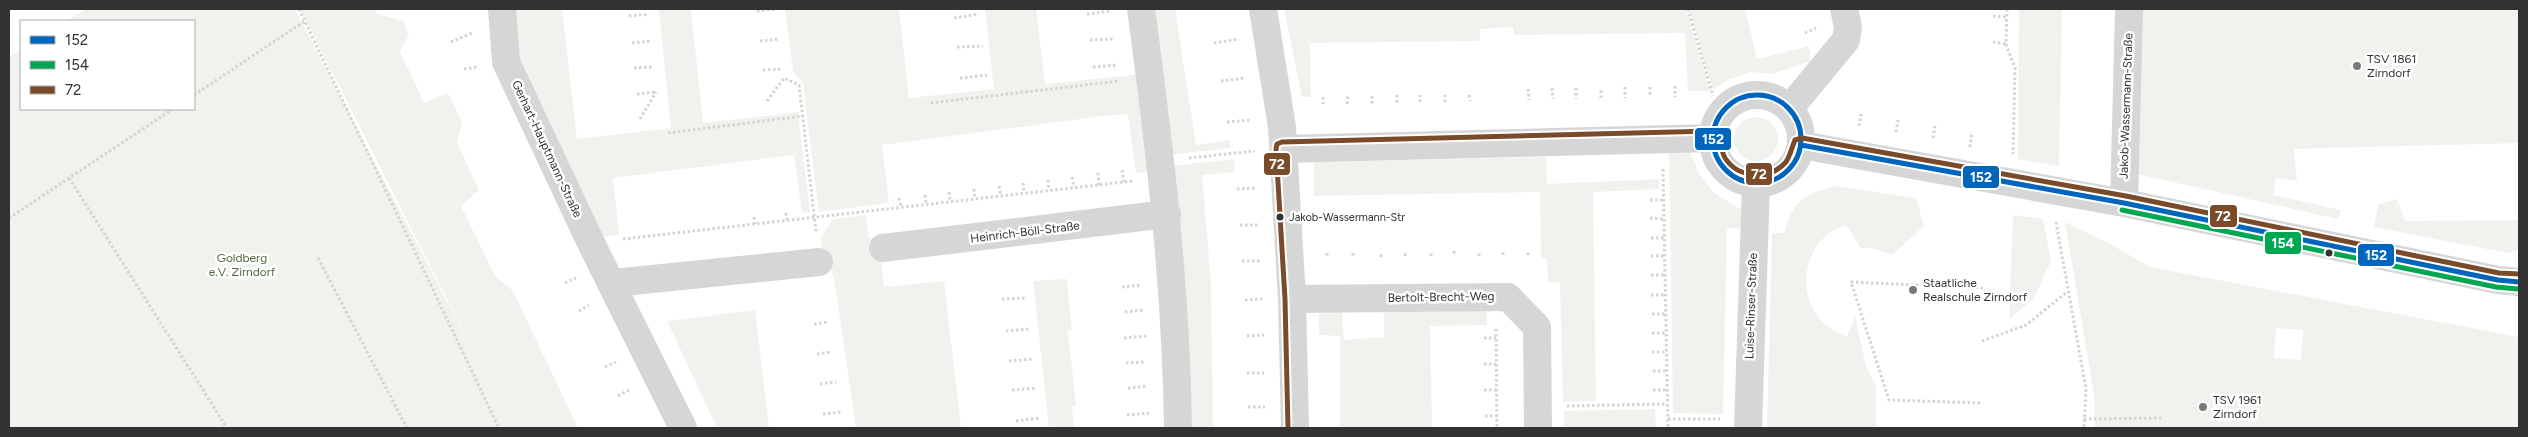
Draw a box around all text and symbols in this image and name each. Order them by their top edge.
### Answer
legend [20,20,195,110]
text: 152 [65,31,88,49]
street label: Jakob-Wassermann-Straße [2116,32,2136,179]
place label: TSV 1861 Zirndorf [2367,52,2416,80]
text: 154 [65,56,89,74]
marker: TSV 1861 Zirndorf [2351,60,2363,72]
street label: Gerhart-Hauptmann-Straße [509,78,585,220]
text: 72 [65,81,81,99]
line badge: 152 [1694,127,1732,151]
text: 152 [1702,131,1724,148]
line badge: 72 [1263,152,1291,176]
text: 72 [1269,156,1285,173]
line badge: 72 [1745,162,1773,186]
line badge: 152 [1962,165,2000,189]
text: 72 [1751,166,1767,183]
text: 152 [1970,169,1992,186]
line badge: 72 [2209,204,2238,228]
text: 72 [2215,208,2231,225]
place label: Jakob-Wassermann-Str [1289,211,1405,224]
marker: Jakob-Wassermann-Str [1275,212,1285,222]
street label: Heinrich-Böll-Straße [970,218,1081,246]
line badge: 154 [2264,231,2302,255]
text: 154 [2272,235,2295,252]
line badge: 152 [2357,243,2395,267]
text: 152 [2365,247,2387,264]
unlabelled marker [2324,248,2334,258]
park label: Goldberg e.V. Zirndorf [209,251,276,279]
street label: Luise-Rinser-Straße [1742,252,1760,359]
place label: Staatliche Realschule Zirndorf [1923,276,2028,304]
marker: Staatliche Realschule Zirndorf [1907,284,1919,296]
street label: Bertolt-Brecht-Weg [1387,289,1495,305]
place label: TSV 1961 Zirndorf [2213,393,2262,421]
marker: TSV 1961 Zirndorf [2197,401,2209,413]

